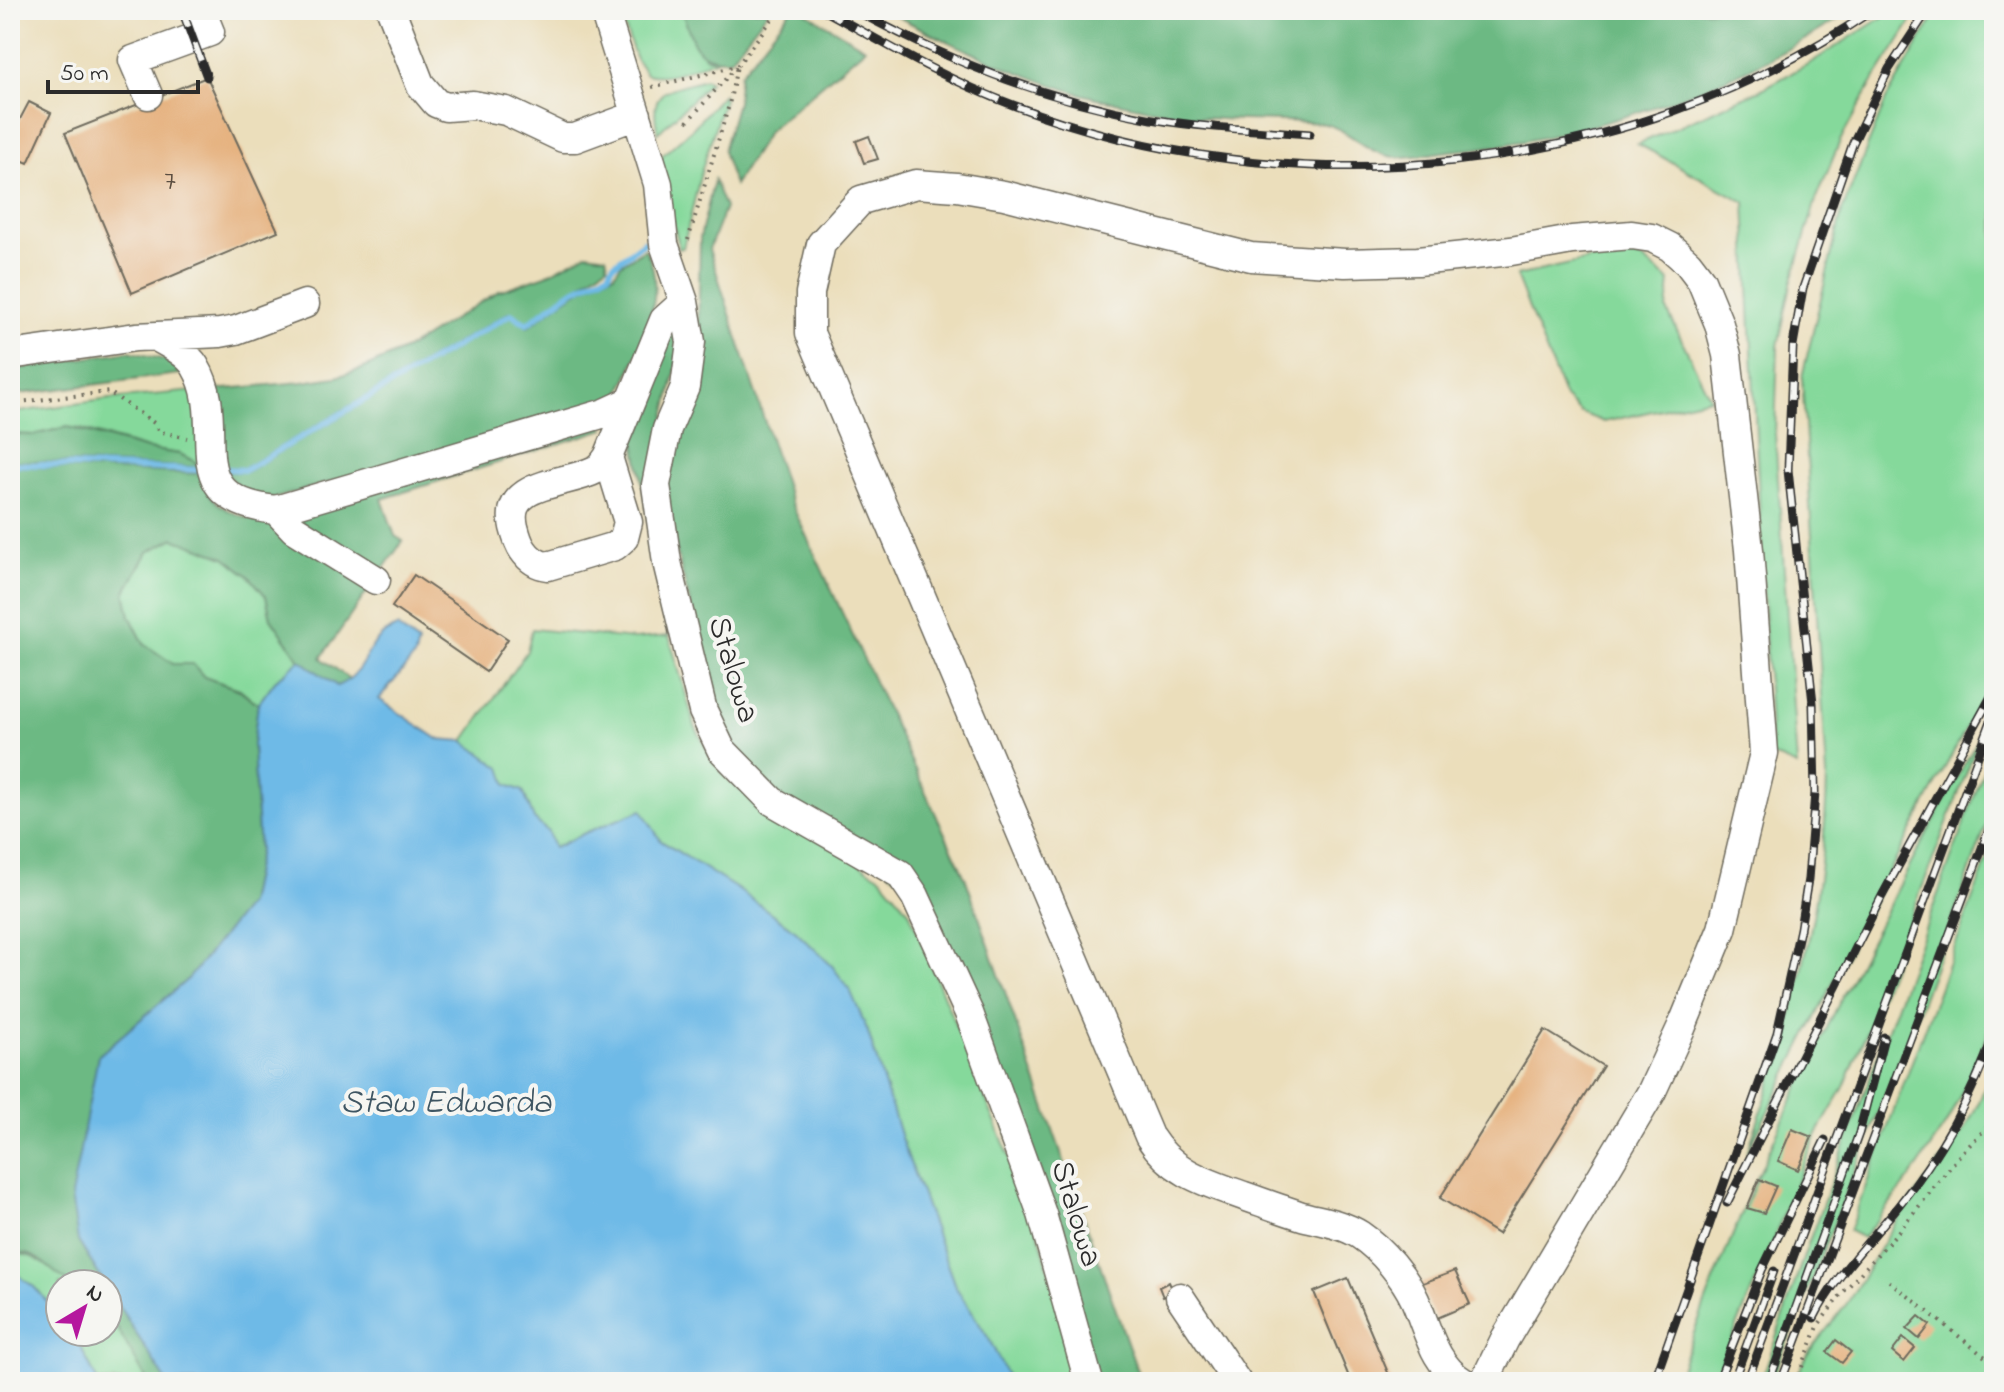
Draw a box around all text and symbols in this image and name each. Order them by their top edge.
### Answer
scale bar [48,44,198,94]
text: 50 m [60,57,109,92]
house number: 7 [164,162,176,203]
street label: Stalowa [694,611,770,729]
water label: Staw Edwarda [341,1079,552,1129]
street label: Stalowa [1037,1155,1113,1273]
north arrow [44,1268,124,1348]
text: N [79,1277,110,1312]

